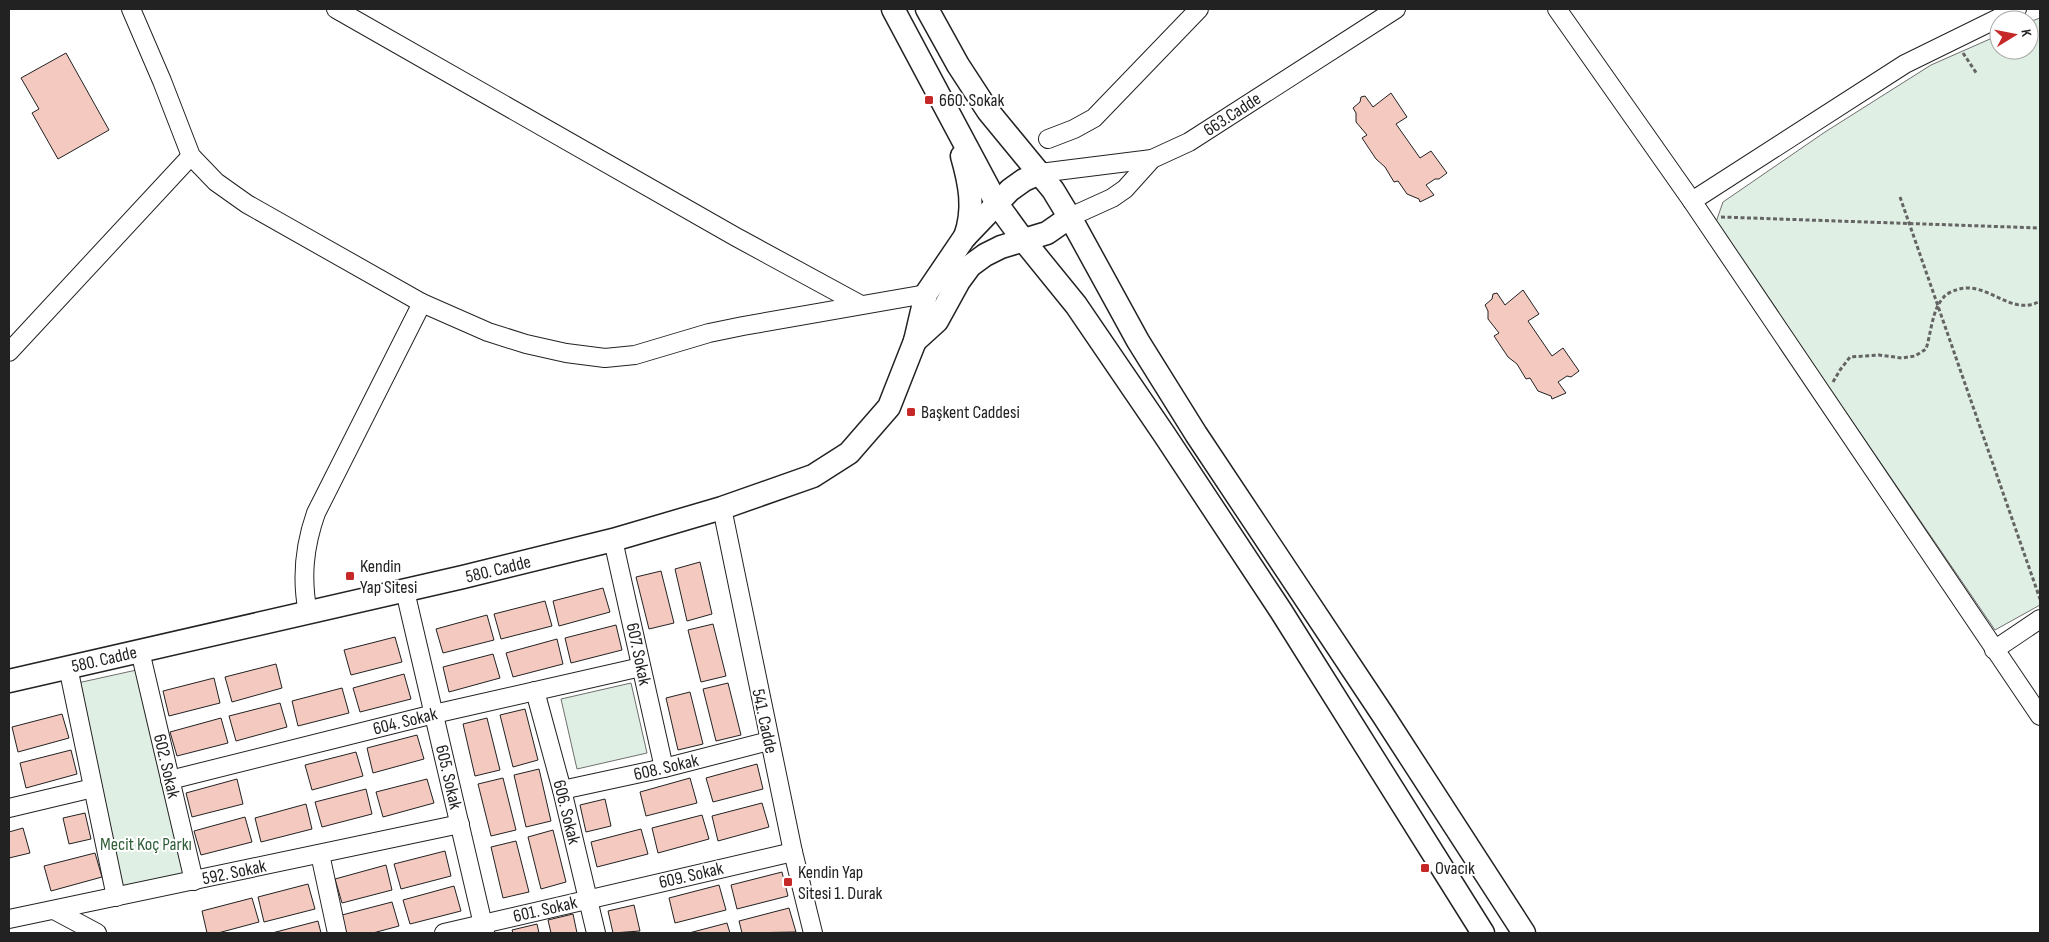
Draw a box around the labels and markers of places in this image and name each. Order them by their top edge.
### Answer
place label: 660. Sokak [939,90,1004,111]
marker: 660. Sokak [923,94,935,106]
place label: Başkent Caddesi [921,402,1020,423]
marker: Başkent Caddesi [905,406,917,418]
place label: Kendin Yap Sitesi [360,556,417,598]
marker: Kendin Yap Sitesi [344,570,356,582]
place label: Ovacık [1435,858,1475,879]
place label: Kendin Yap Sitesi 1. Durak [798,862,883,904]
marker: Ovacık [1419,862,1431,874]
marker: Kendin Yap Sitesi 1. Durak [782,876,794,888]

